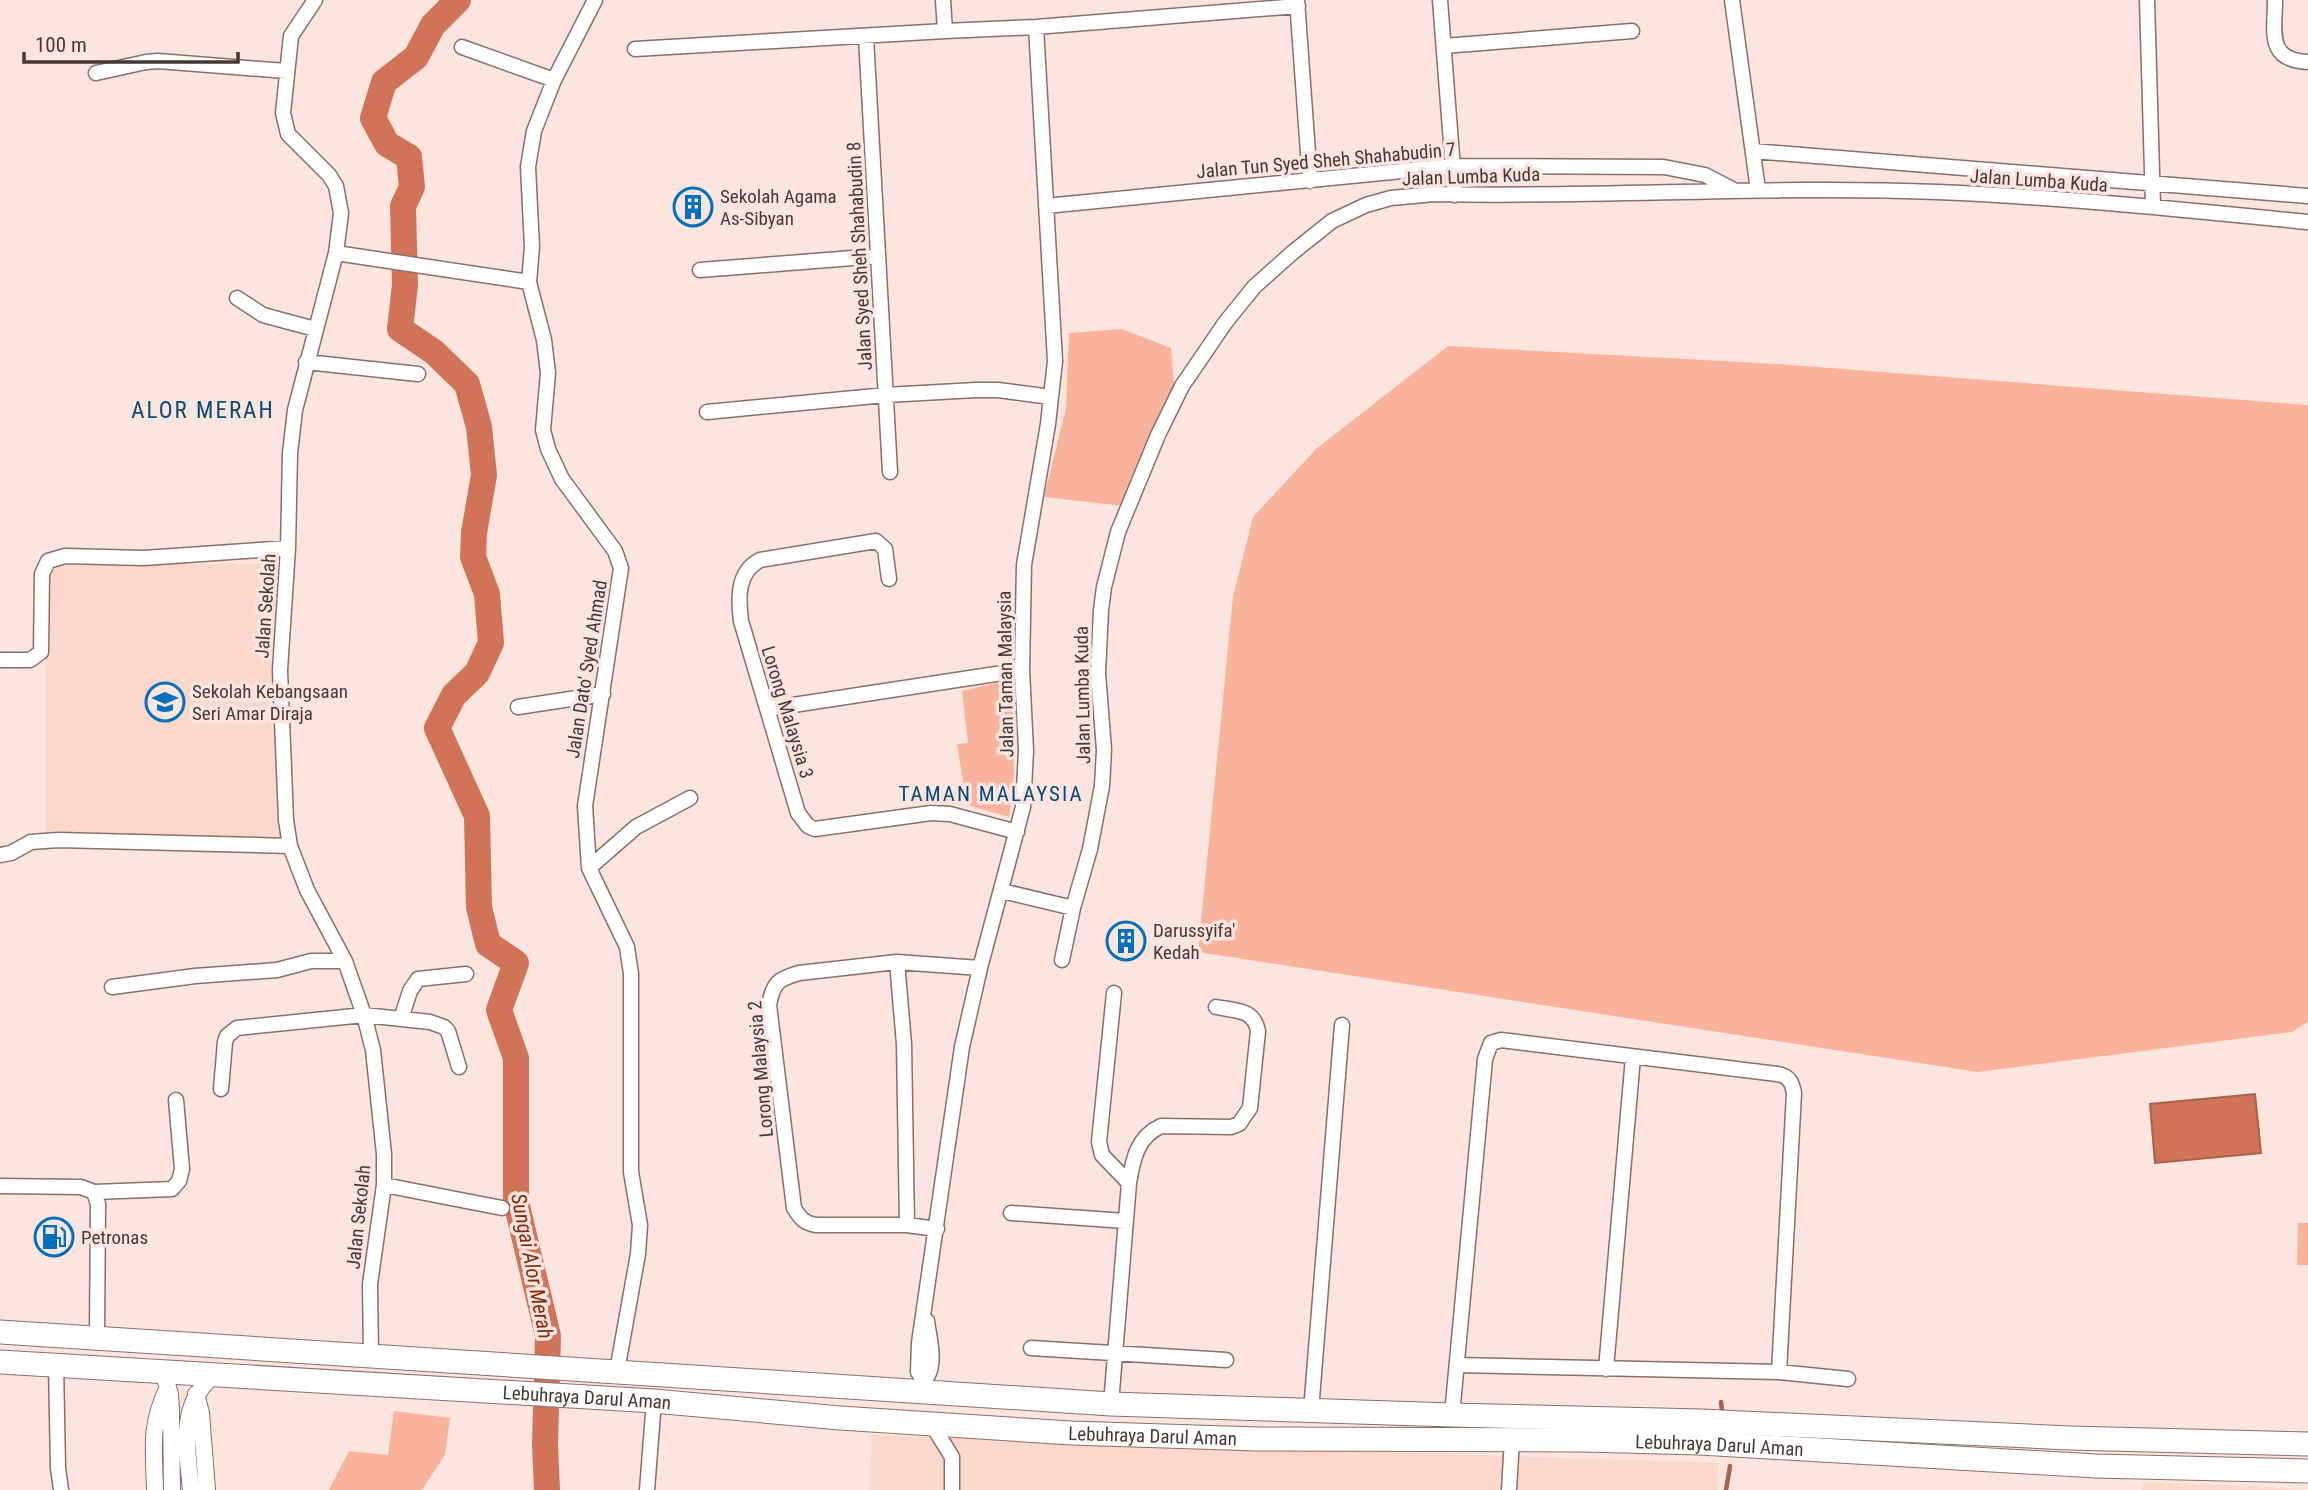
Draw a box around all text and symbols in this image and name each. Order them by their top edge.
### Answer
scale bar [24,21,238,65]
text: 100 m [35,33,87,57]
street label: Jalan Tun Syed Sheh Shahabudin 7 [1195,138,1457,183]
street label: Jalan Syed Sheh Shahabudin 8 [842,141,877,371]
street label: Jalan Lumba Kuda [1402,163,1540,190]
street label: Jalan Lumba Kuda [1969,164,2109,197]
place label: Sekolah Agama As-Sibyan [720,185,837,230]
building icon: Sekolah Agama As-Sibyan [672,186,714,228]
district label: ALOR MERAH [131,397,275,424]
street label: Jalan Sekolah [250,553,281,659]
street label: Jalan Dato' Syed Ahmad [561,578,612,760]
street label: Jalan Taman Malaysia [993,590,1018,758]
street label: Jalan Lumba Kuda [1070,626,1095,764]
street label: Lorong Malaysia 3 [756,643,819,781]
place label: Sekolah Kebangsaan Seri Amar Diraja [192,680,348,725]
school or university icon: Sekolah Kebangsaan Seri Amar Diraja [144,681,186,723]
district label: TAMAN MALAYSIA [899,782,1084,806]
place label: Darussyifa' Kedah [1153,919,1235,964]
building icon: Darussyifa' Kedah [1105,920,1147,962]
street label: Lorong Malaysia 2 [743,1000,778,1138]
street label: Jalan Sekolah [342,1164,375,1270]
water label: Sungai Alor Merah [506,1191,558,1341]
fuel station icon: Petronas [33,1216,75,1258]
place label: Petronas [81,1226,148,1249]
street label: Lebuhraya Darul Aman [502,1381,672,1415]
street label: Lebuhraya Darul Aman [1068,1422,1237,1450]
street label: Lebuhraya Darul Aman [1635,1430,1804,1461]

